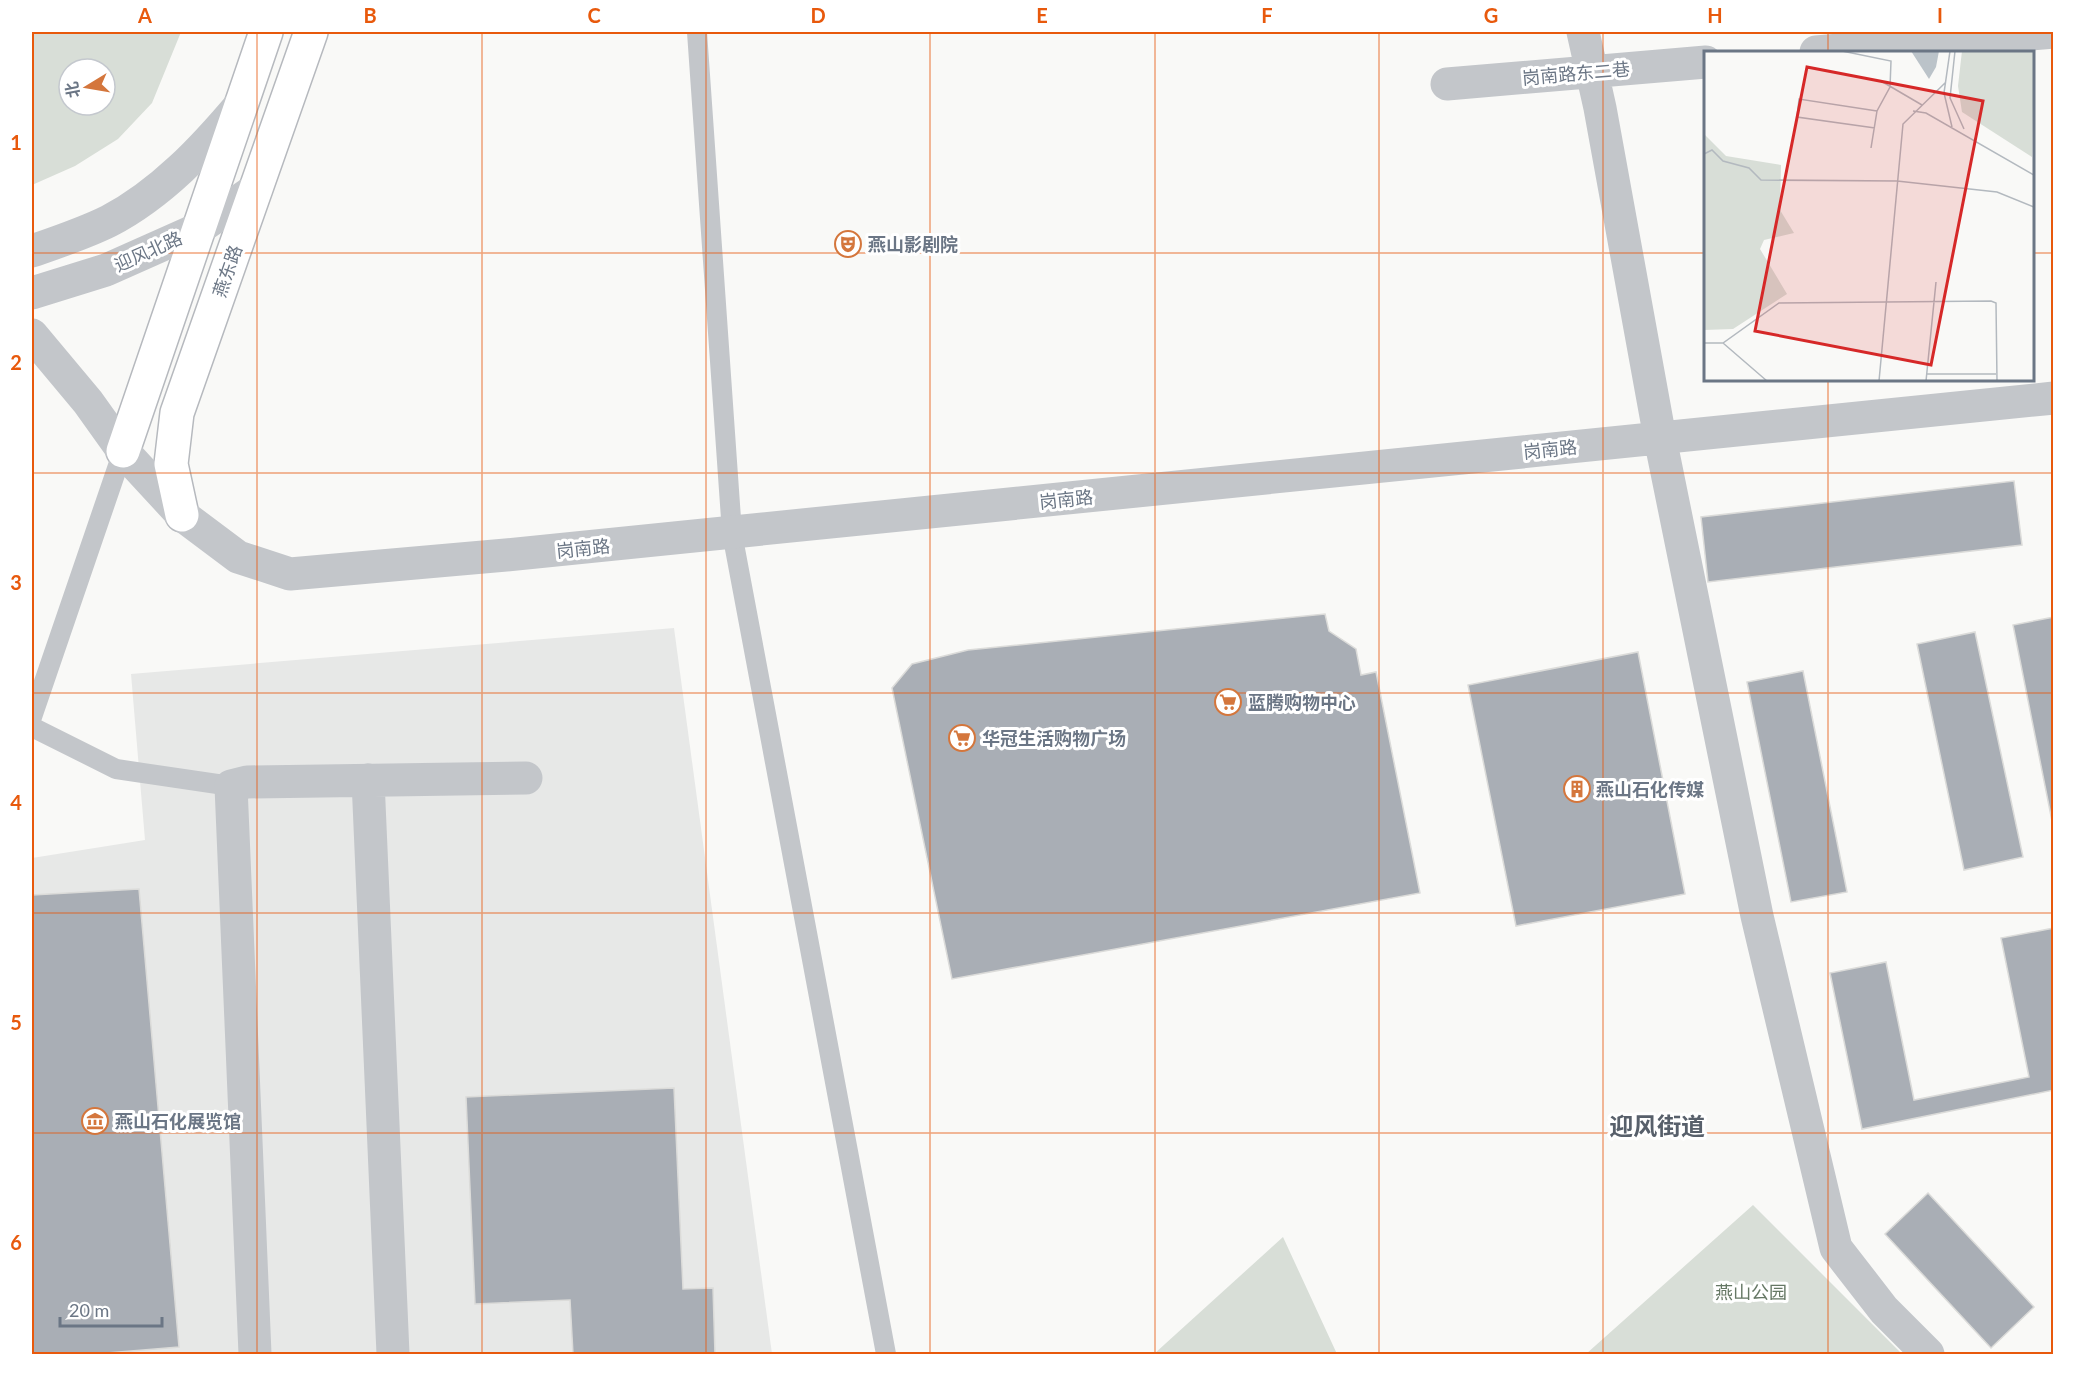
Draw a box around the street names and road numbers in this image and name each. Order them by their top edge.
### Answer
street label: 岗南路东二巷 [1521,57,1631,89]
street label: 迎风北路 [111,226,185,276]
street label: 燕东路 [208,242,246,300]
street label: 岗南路 [1522,435,1578,463]
street label: 岗南路 [1038,485,1094,513]
street label: 岗南路 [555,534,611,562]

